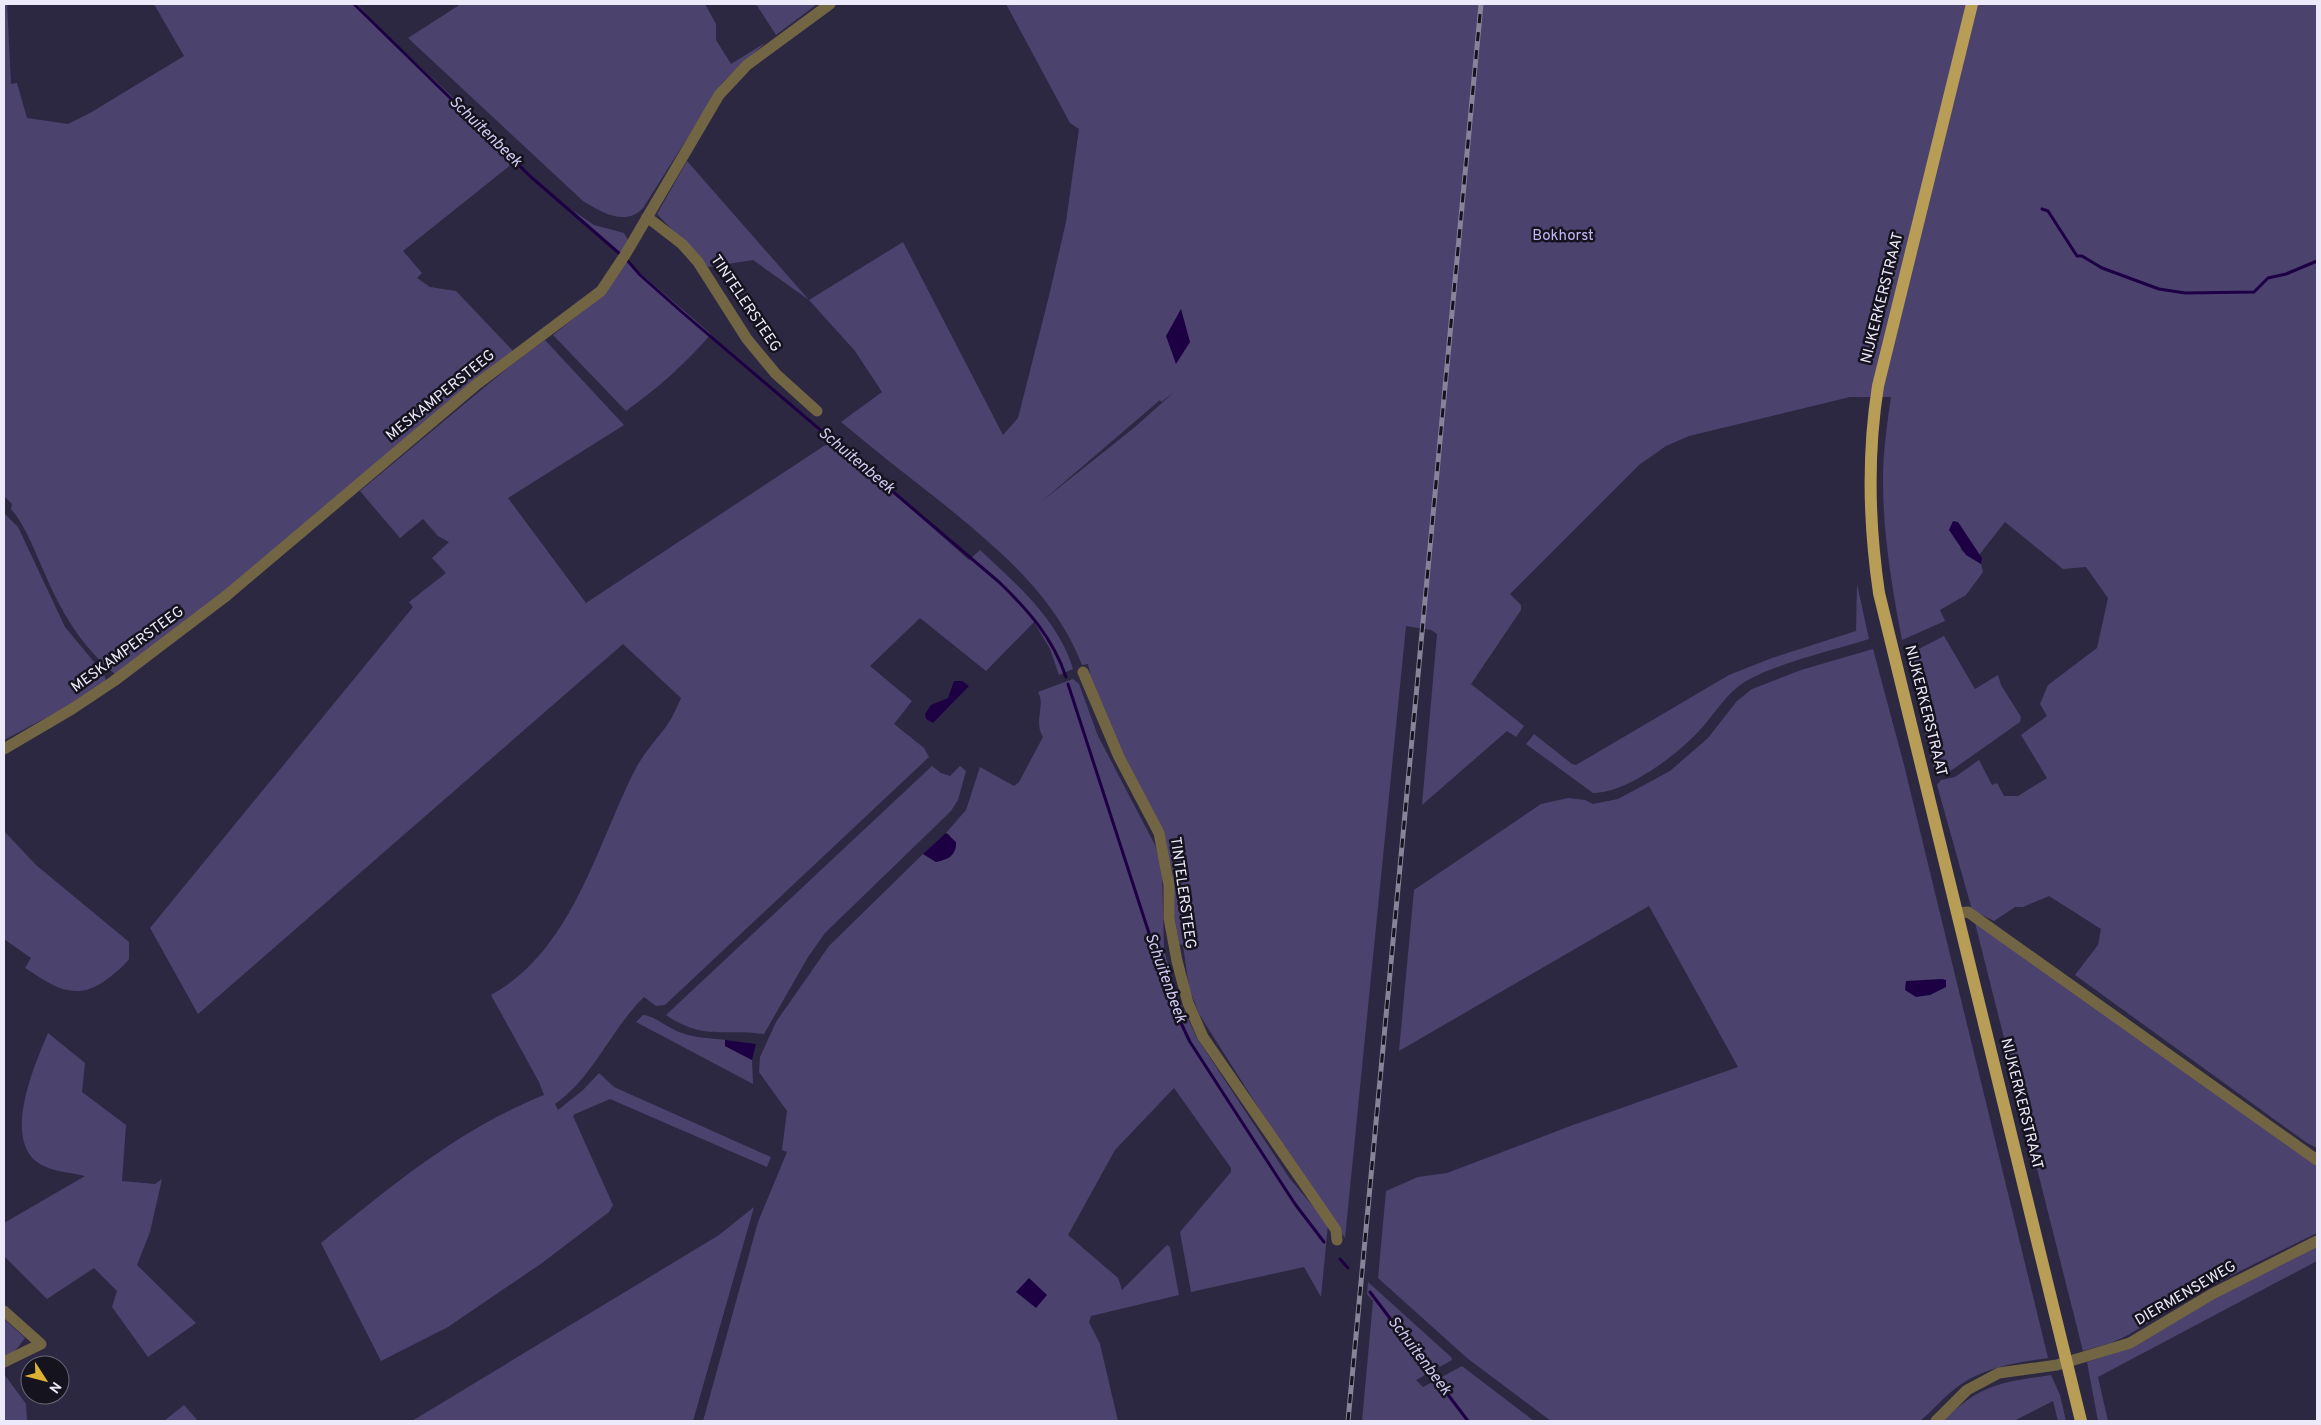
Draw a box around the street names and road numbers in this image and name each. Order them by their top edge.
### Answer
street label: NIJKERKERSTRAAT [1858,230,1908,366]
street label: TINTELERSTEEG [705,252,785,356]
street label: MESKAMPERSTEEG [383,346,499,446]
street label: MESKAMPERSTEEG [68,603,188,697]
street label: NIJKERKERSTRAAT [1900,643,1950,779]
street label: TINTELERSTEEG [1165,836,1199,950]
street label: NIJKERKERSTRAAT [1996,1036,2046,1172]
street label: DIERMENSEWEG [2132,1257,2240,1331]

